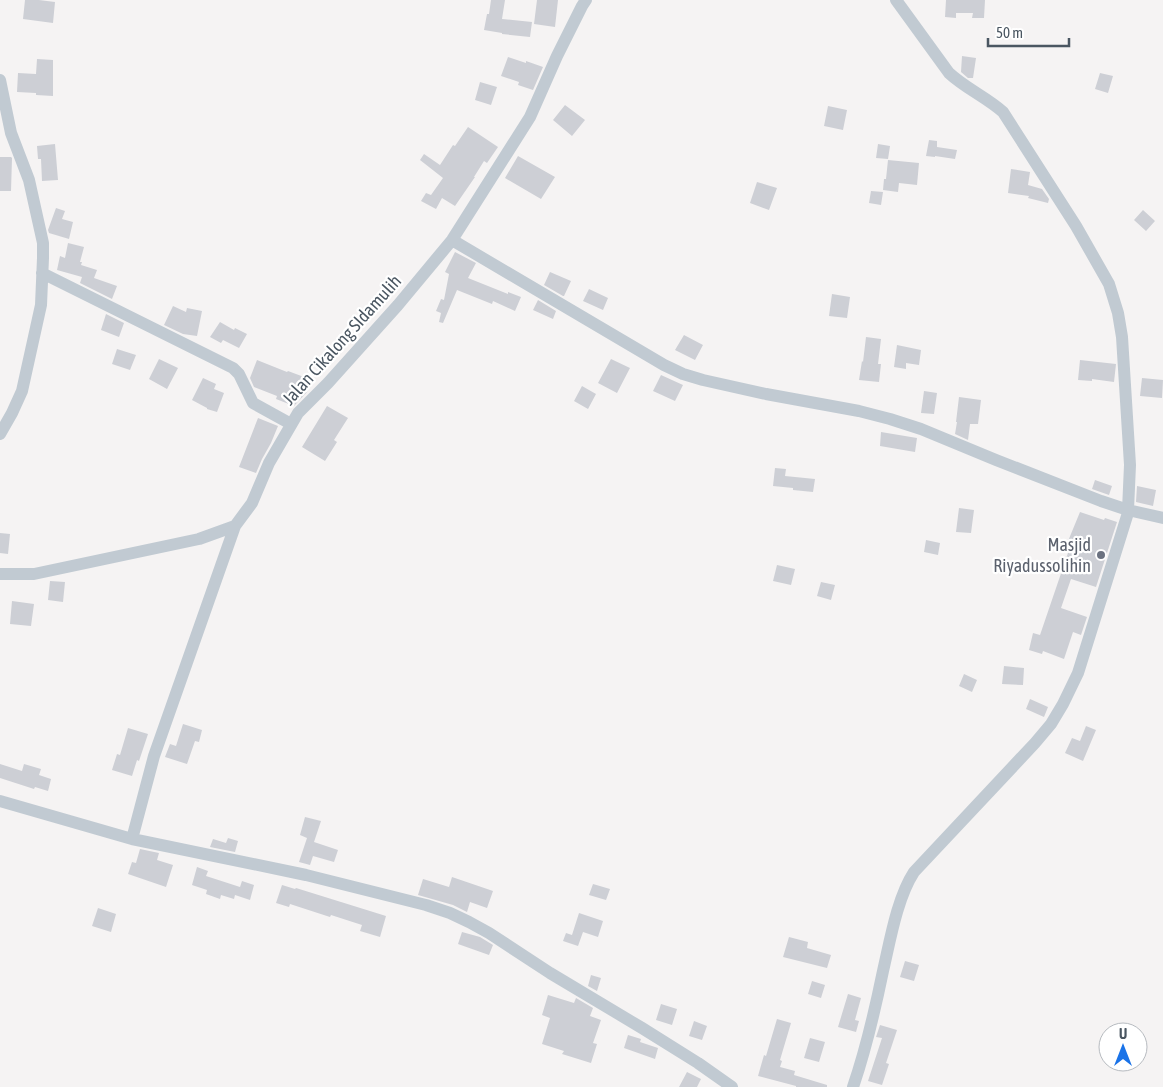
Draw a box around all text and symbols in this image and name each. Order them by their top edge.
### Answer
scale bar [988,15,1069,47]
text: 50 m [996,24,1023,41]
street label: Jalan Cikalong SIdamulih [278,270,405,409]
place label: Masjid Riyadussolihin [993,534,1091,576]
marker: Masjid Riyadussolihin [1095,549,1107,561]
north arrow [1098,1022,1148,1072]
text: U [1119,1026,1127,1042]

